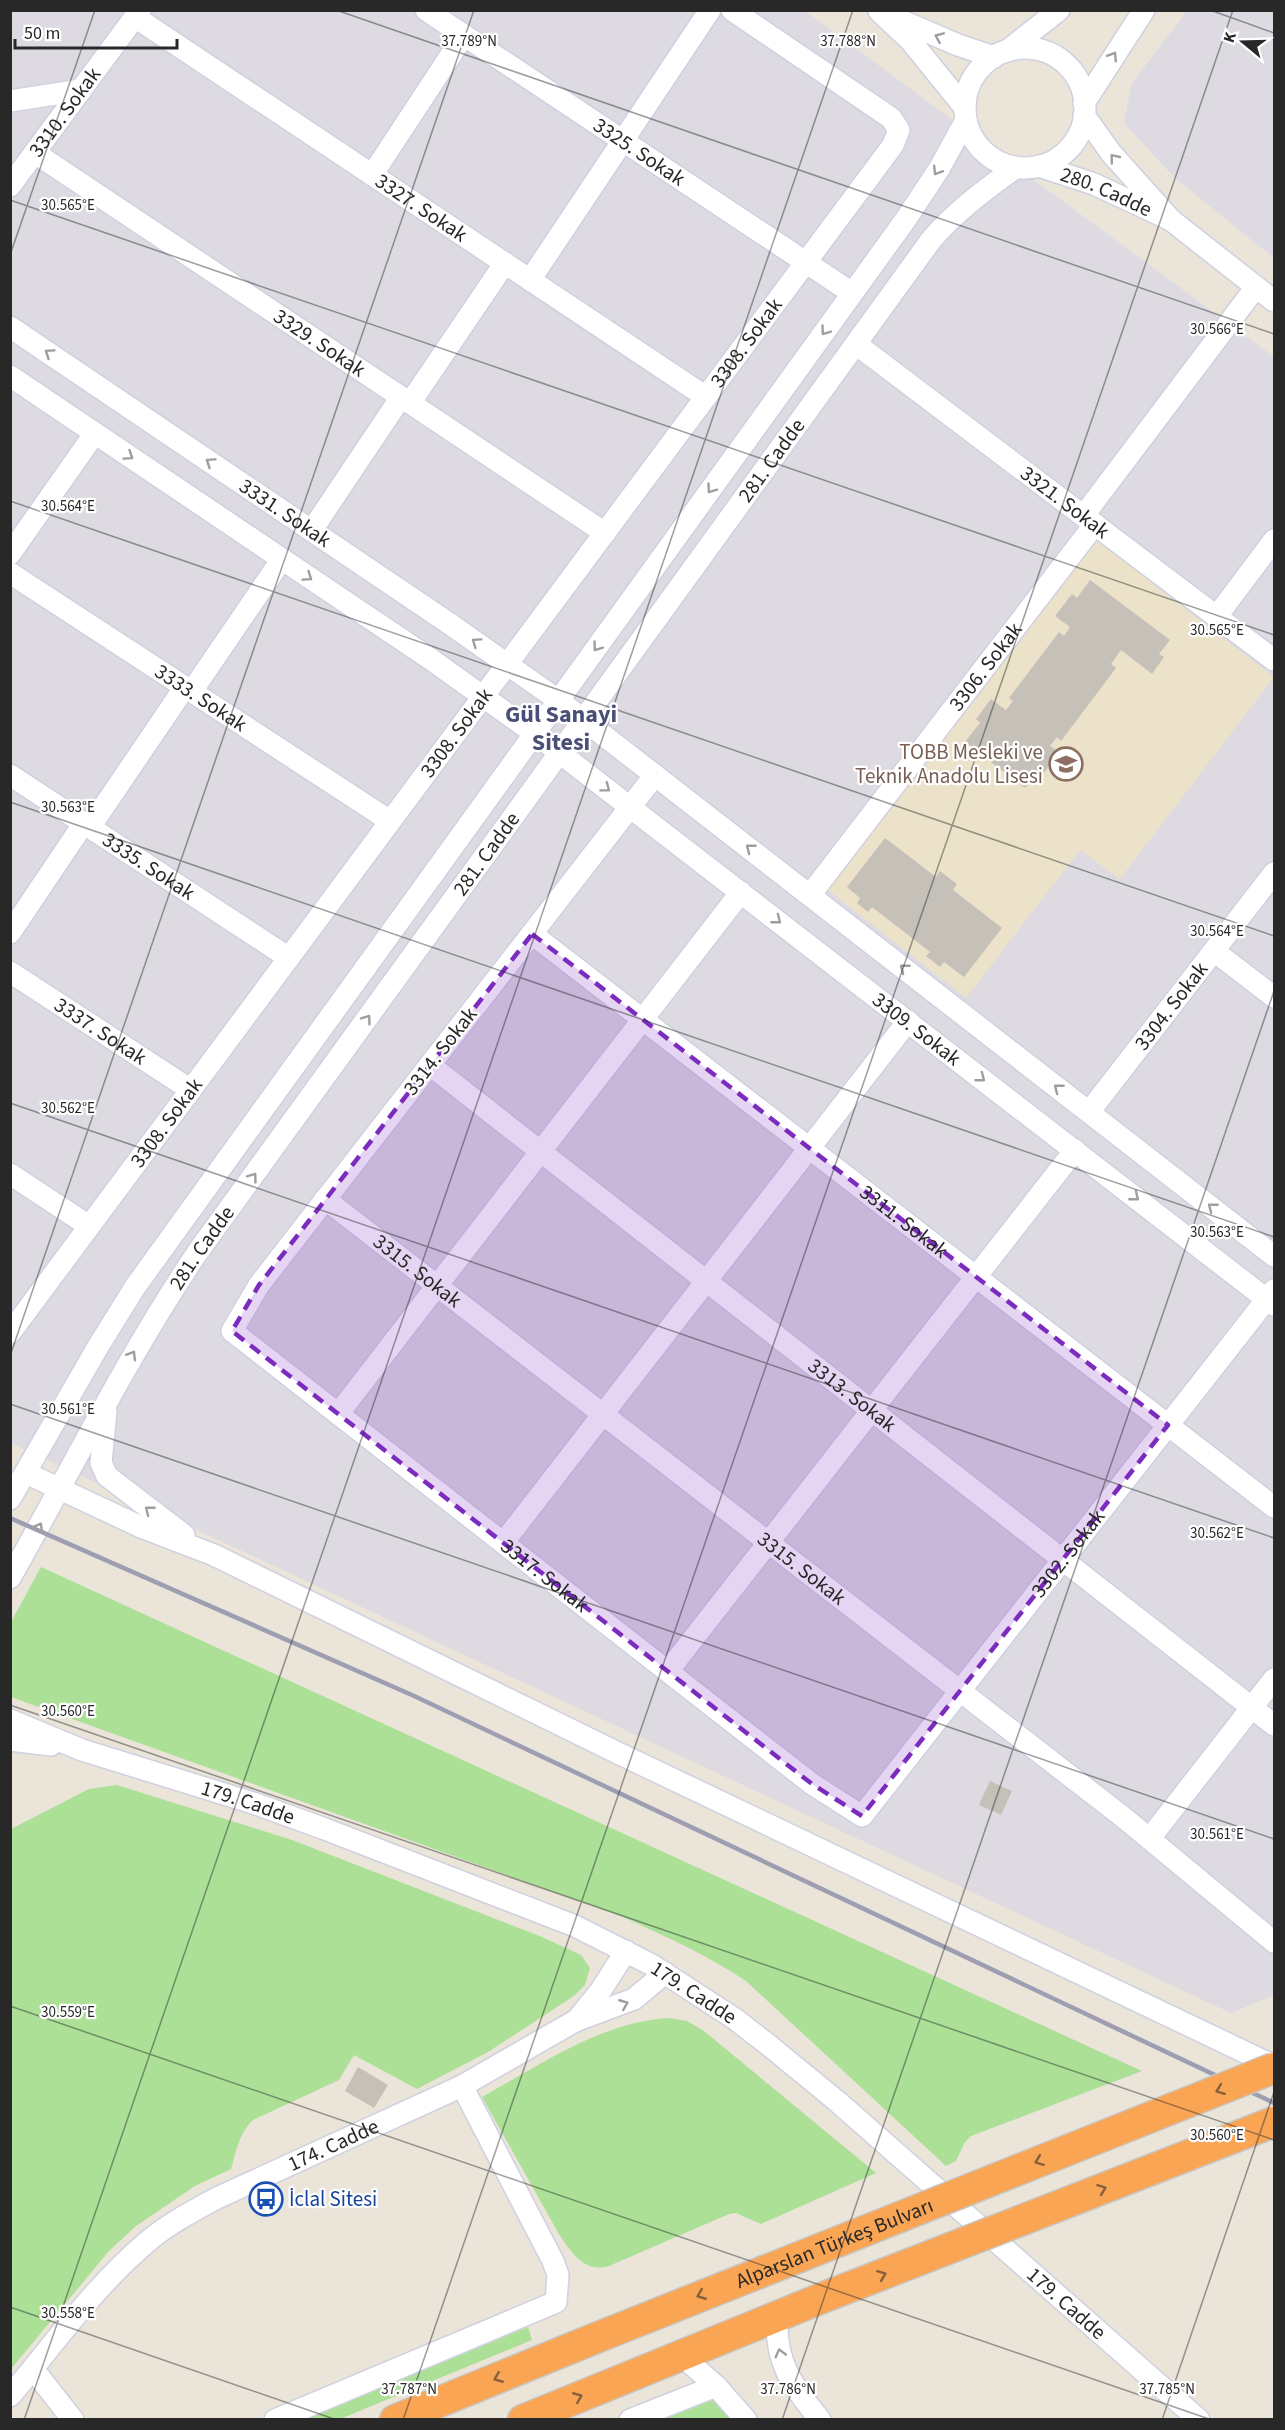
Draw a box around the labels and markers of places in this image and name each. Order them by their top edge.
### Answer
place label: TOBB Mesleki ve Teknik Anadolu Lisesi [855,737,1043,791]
school or university icon: TOBB Mesleki ve Teknik Anadolu Lisesi [1048,746,1084,782]
bus stop icon: İclal Sitesi [248,2181,284,2217]
place label: İclal Sitesi [289,2184,377,2214]

